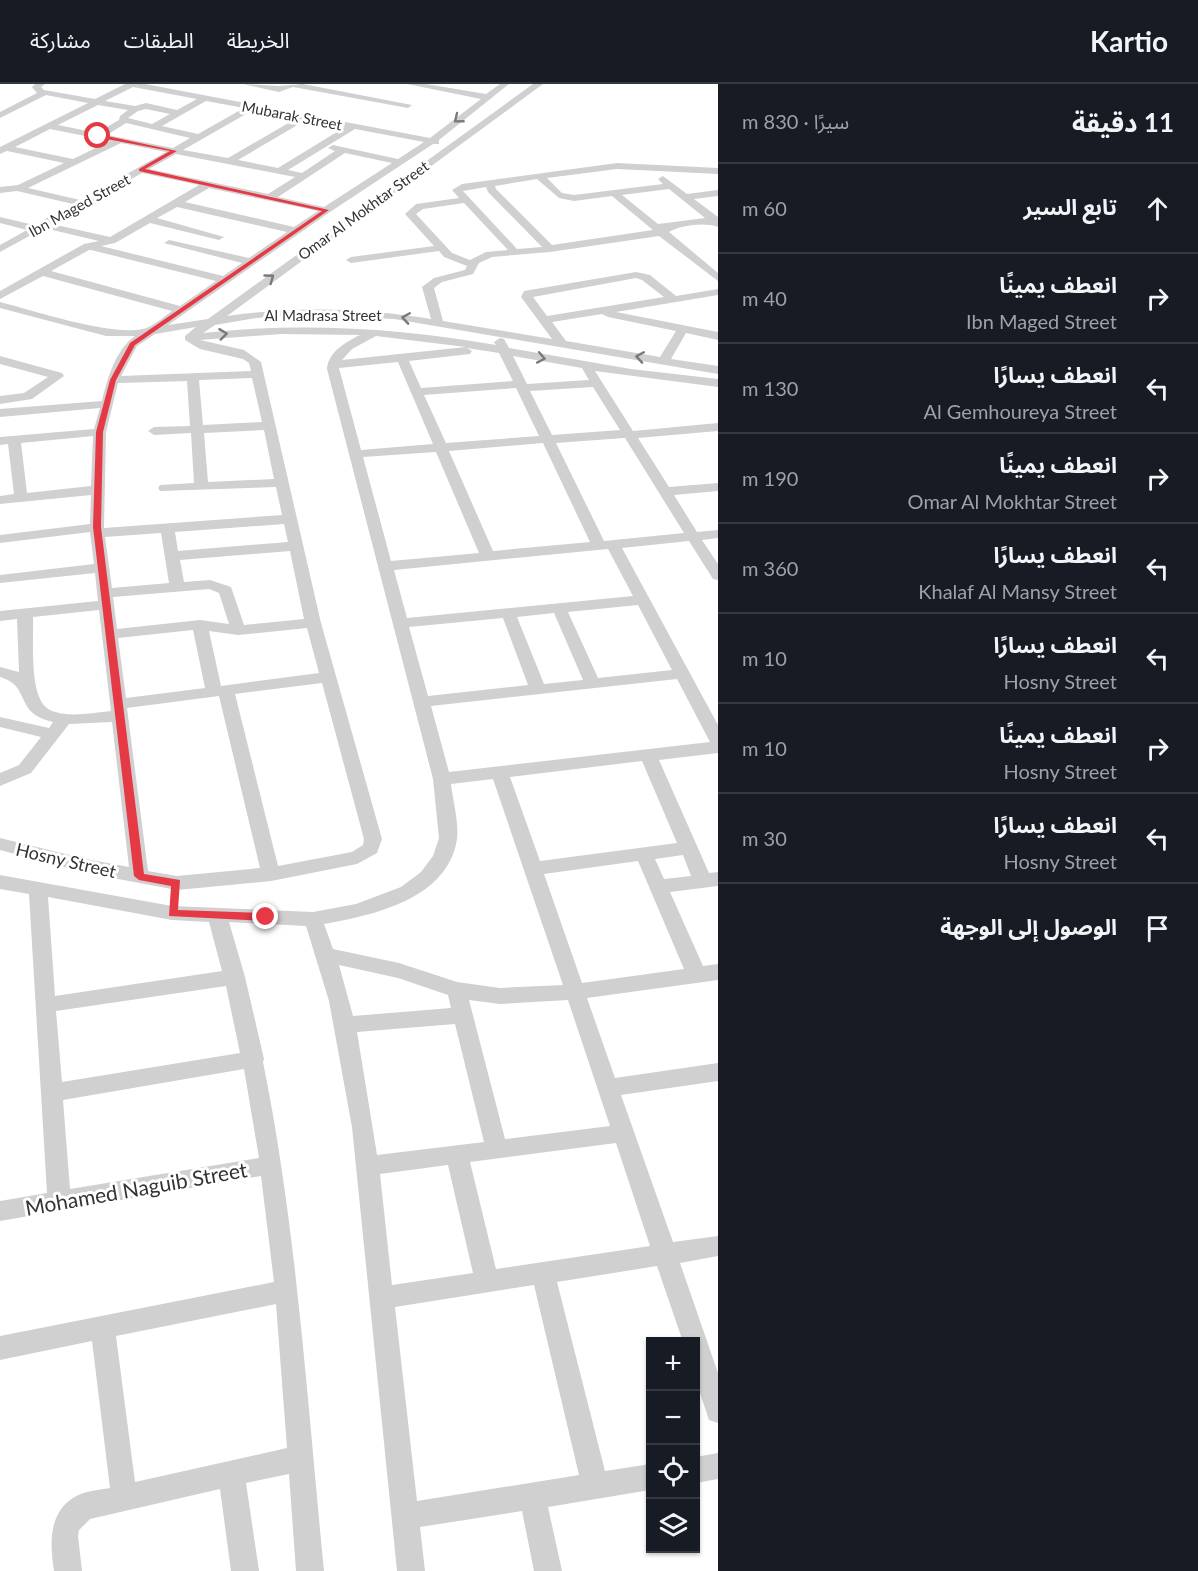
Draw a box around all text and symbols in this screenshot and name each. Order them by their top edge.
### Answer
text: Kartio [1090,24,1168,58]
text: مشاركة [30,27,91,52]
text: الطبقات [124,27,194,52]
text: الخريطة [227,27,290,52]
street label: Mubarak Street [240,96,344,134]
text: 11 دقيقة [1072,106,1174,138]
text: سيرًا · 830 m [742,109,849,133]
one-way arrow [454,112,465,123]
route start [84,122,110,148]
street label: Omar Al Mokhtar Street [294,156,432,263]
street label: Ibn Maged Street [25,169,133,240]
icon: ahead [1141,192,1174,225]
text: تابع السير [1023,193,1117,220]
text: 60 m [742,196,787,220]
text: انعطف يمينًا [999,271,1117,298]
one-way arrow [263,274,274,285]
icon: right [1141,282,1174,315]
text: 40 m [742,286,787,310]
street label: Al Madrasa Street [264,306,382,324]
text: Ibn Maged Street [966,309,1117,333]
one-way arrow [401,312,411,325]
one-way arrow [218,328,227,341]
one-way arrow [536,350,546,363]
one-way arrow [635,351,644,363]
text: انعطف يسارًا [993,361,1117,388]
icon: left [1141,372,1174,405]
text: 130 m [742,376,798,400]
text: Al Gemhoureya Street [924,399,1117,423]
text: انعطف يمينًا [999,451,1117,478]
icon: right [1141,462,1174,495]
text: 190 m [742,466,798,490]
text: Omar Al Mokhtar Street [908,489,1117,513]
text: انعطف يسارًا [993,541,1117,568]
icon: left [1141,552,1174,585]
text: 360 m [742,556,798,580]
text: Khalaf Al Mansy Street [918,579,1117,603]
text: انعطف يسارًا [993,631,1117,658]
icon: left [1141,642,1174,675]
text: 10 m [742,646,787,670]
text: Hosny Street [1004,669,1117,693]
text: انعطف يمينًا [999,721,1117,748]
icon: right [1141,732,1174,765]
text: 10 m [742,736,787,760]
text: Hosny Street [1004,759,1117,783]
text: انعطف يسارًا [993,811,1117,838]
icon: left [1141,822,1174,855]
text: 30 m [742,826,787,850]
street label: Hosny Street [14,838,119,882]
text: Hosny Street [1004,849,1117,873]
route end [252,903,278,929]
icon: arrive [1141,912,1174,945]
text: الوصول إلى الوجهة [940,913,1117,940]
street label: Mohamed Naguib Street [23,1156,249,1220]
map controls [646,1337,700,1553]
button: + [646,1337,700,1391]
button: − [646,1391,700,1445]
button: locate [646,1445,700,1499]
button: layers [646,1499,700,1553]

